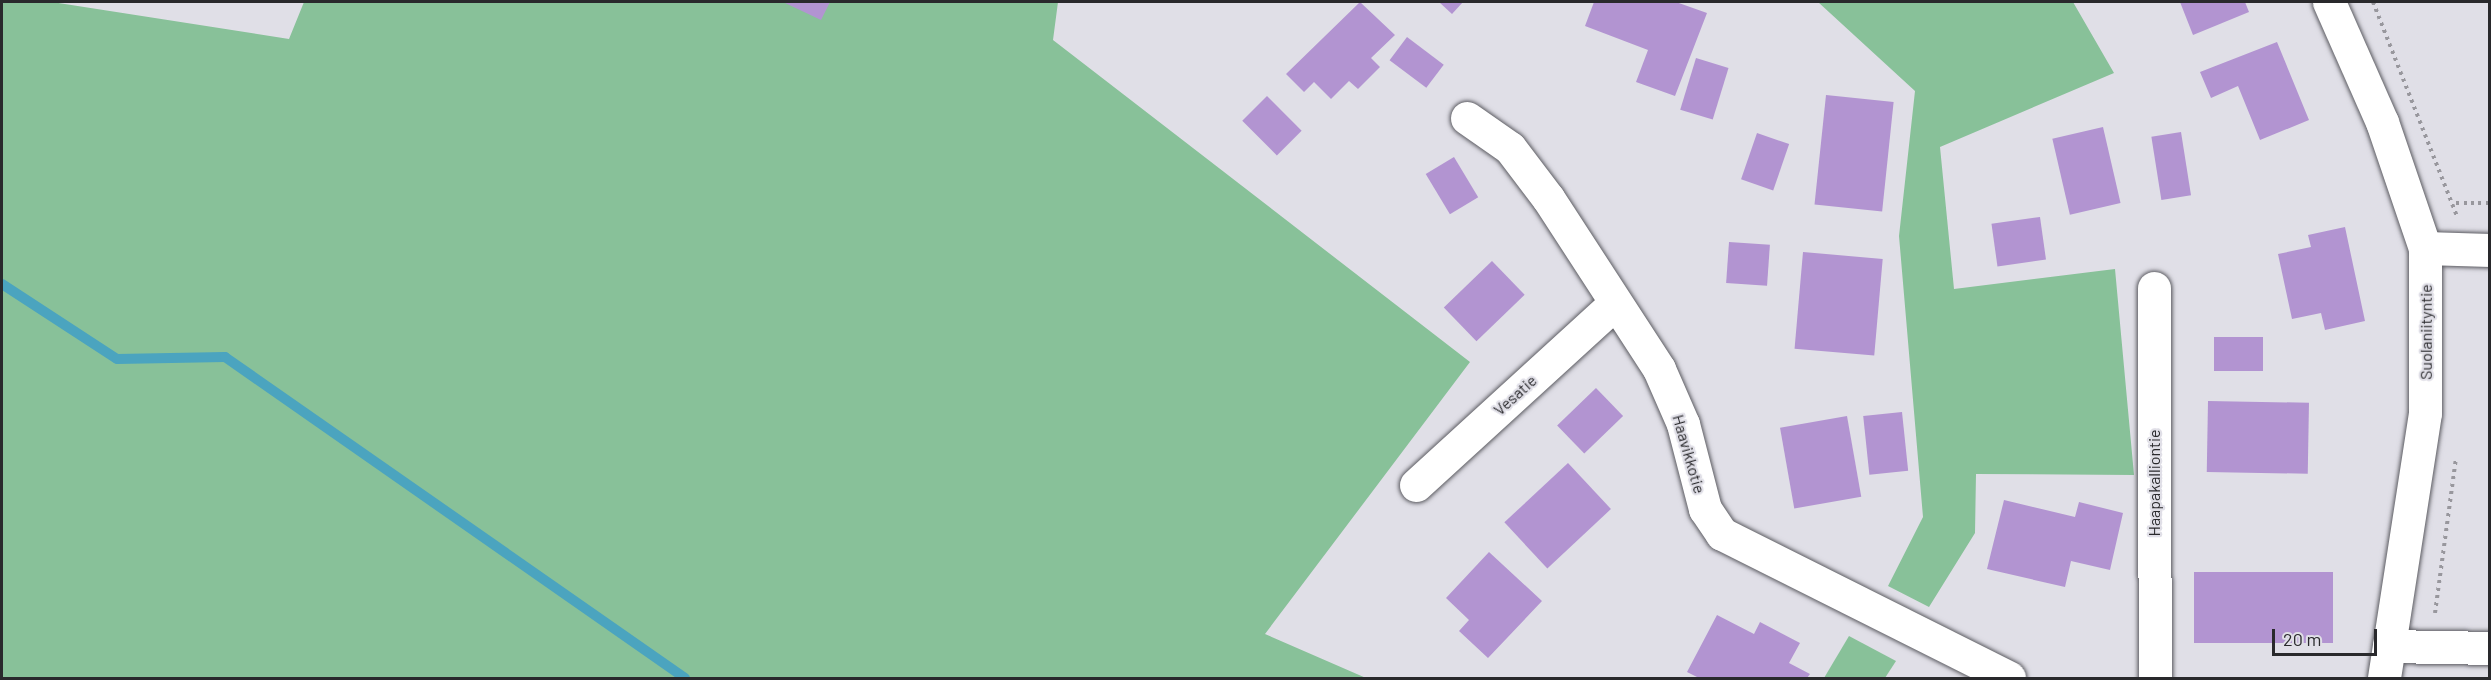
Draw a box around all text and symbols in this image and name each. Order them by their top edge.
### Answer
street label: Suolaniityntie [2416,284,2436,380]
street label: Vesatie [1490,371,1540,419]
street label: Haavikkotie [1669,412,1709,496]
street label: Haapakalliontie [2144,429,2164,537]
scale bar [2275,617,2380,655]
text: 20 m [2283,628,2321,650]

